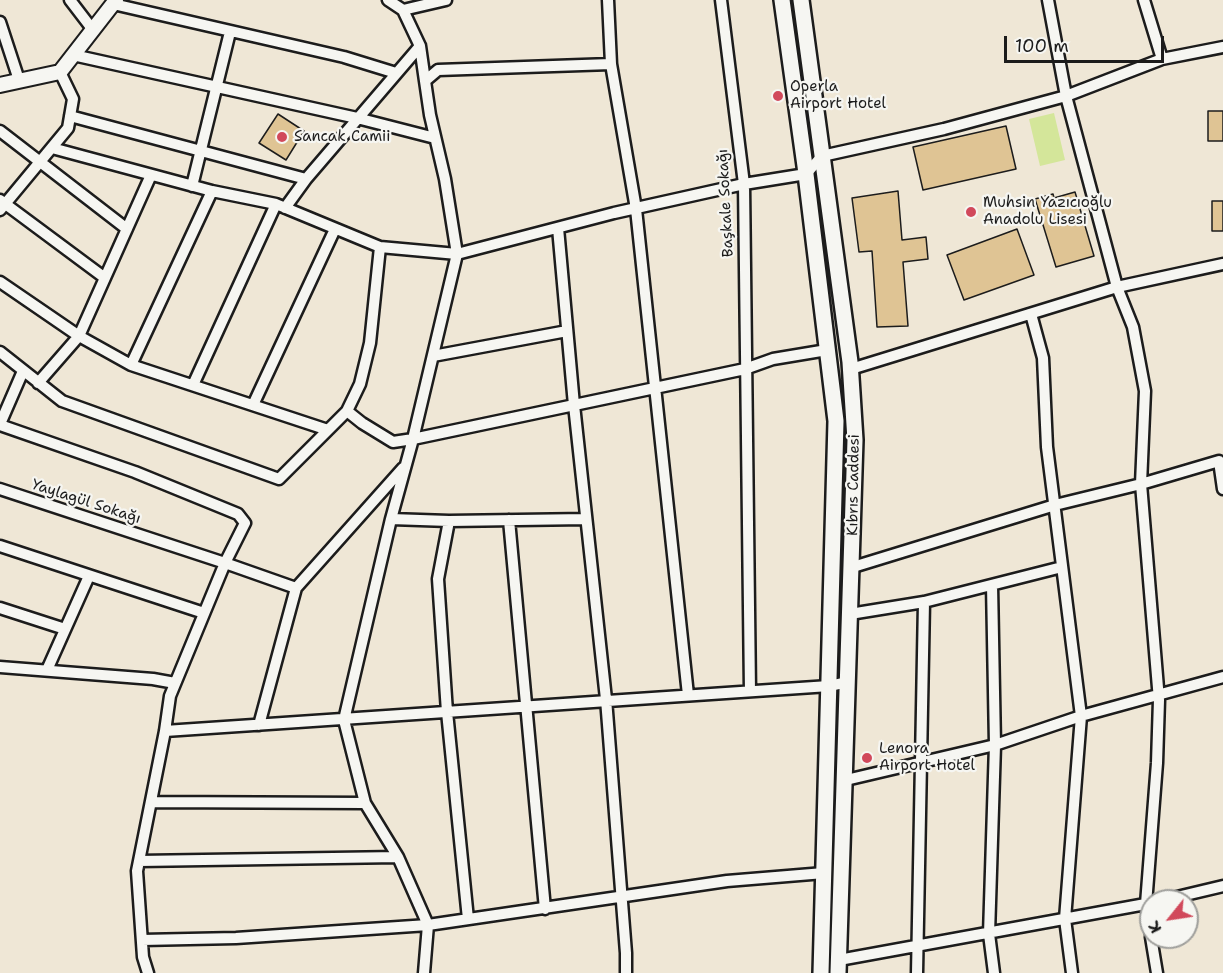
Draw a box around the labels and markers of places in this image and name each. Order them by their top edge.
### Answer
place label: Operla Airport Hotel [790,78,886,113]
marker: Operla Airport Hotel [771,89,785,103]
place label: Sancak Camii [294,128,391,146]
marker: Sancak Camii [275,130,289,144]
place label: Muhsin Yazıcıoğlu Anadolu Lisesi [983,194,1112,229]
marker: Muhsin Yazıcıoğlu Anadolu Lisesi [964,205,978,219]
place label: Lenora Airport Hotel [879,740,975,775]
marker: Lenora Airport Hotel [860,751,874,765]

